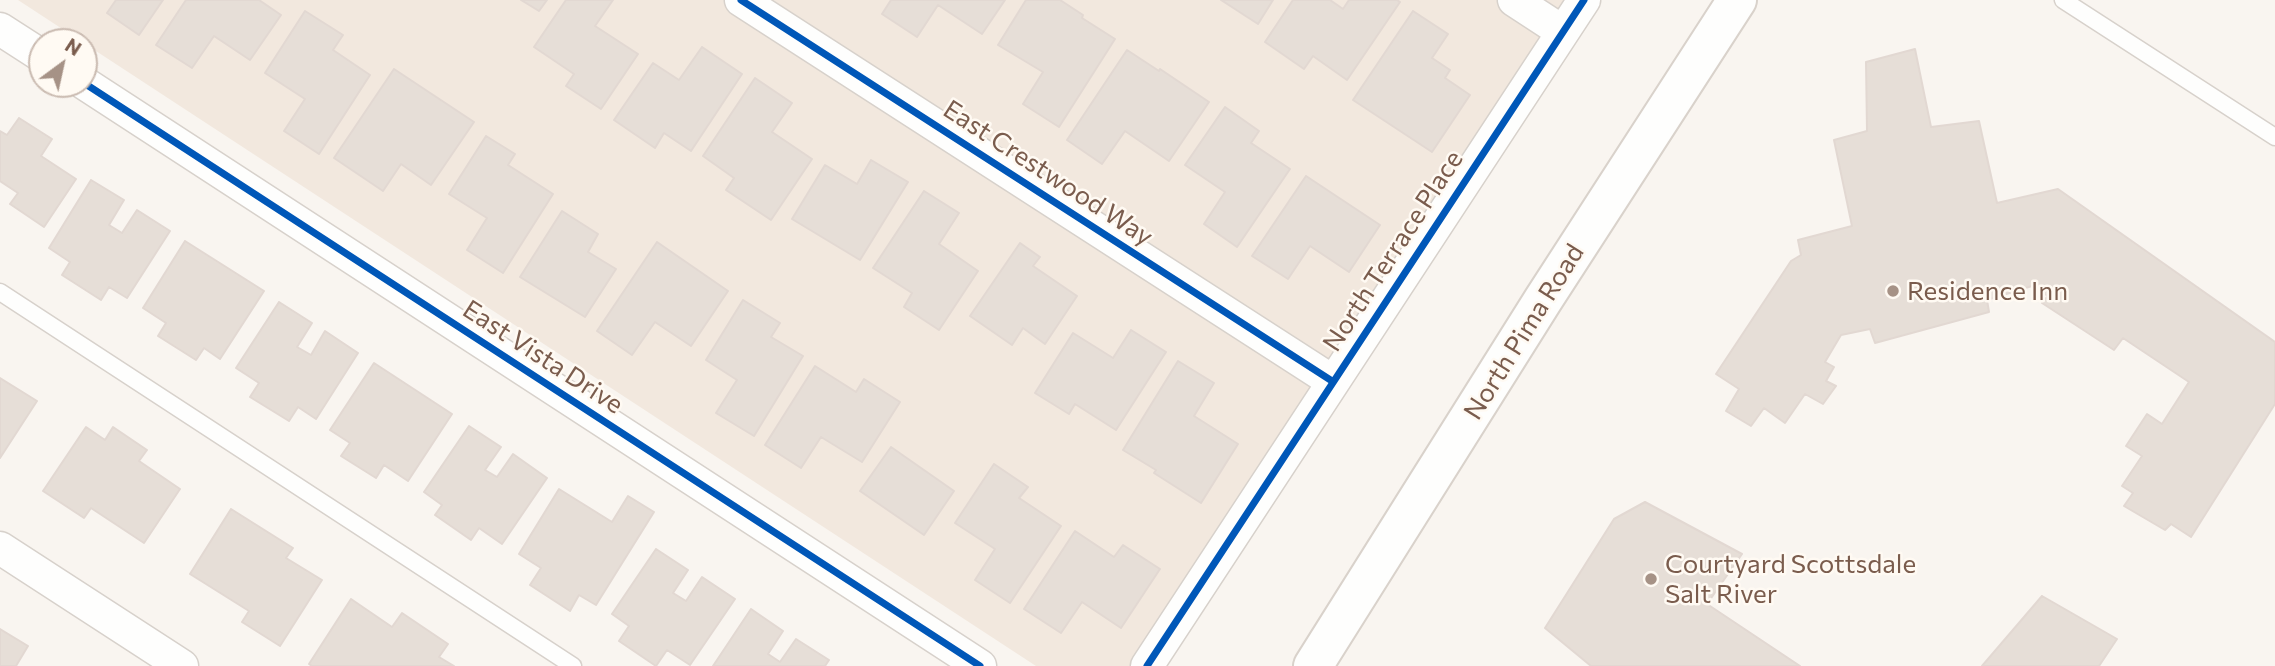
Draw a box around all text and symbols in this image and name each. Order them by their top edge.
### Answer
north arrow [28,28,98,98]
text: N [61,33,86,60]
street label: East Crestwood Way [937,94,1159,252]
street label: North Terrace Place [1316,145,1470,357]
street label: North Pima Road [1458,238,1590,426]
place label: Residence Inn [1907,275,2068,307]
marker: Residence Inn [1885,283,1901,299]
street label: East Vista Drive [457,294,629,420]
place label: Courtyard Scottsdale Salt River [1665,548,1916,610]
marker: Courtyard Scottsdale Salt River [1643,571,1659,587]

